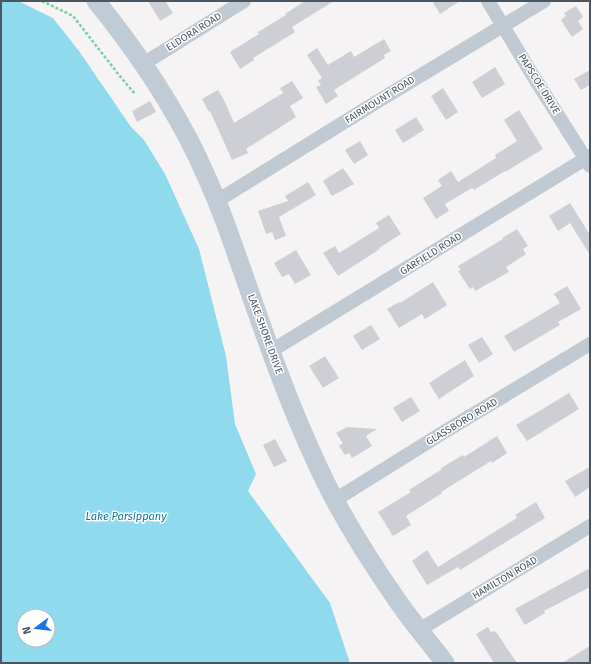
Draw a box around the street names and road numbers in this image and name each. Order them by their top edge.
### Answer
street label: ELDORA ROAD [164,10,224,54]
street label: PAPSCOE DRIVE [516,52,562,116]
street label: FAIRMOUNT ROAD [343,74,417,126]
street label: GARFIELD ROAD [398,230,464,278]
street label: LAKE SHORE DRIVE [245,292,285,376]
street label: GLASSBORO ROAD [424,396,500,448]
street label: HAMILTON ROAD [470,554,540,602]

